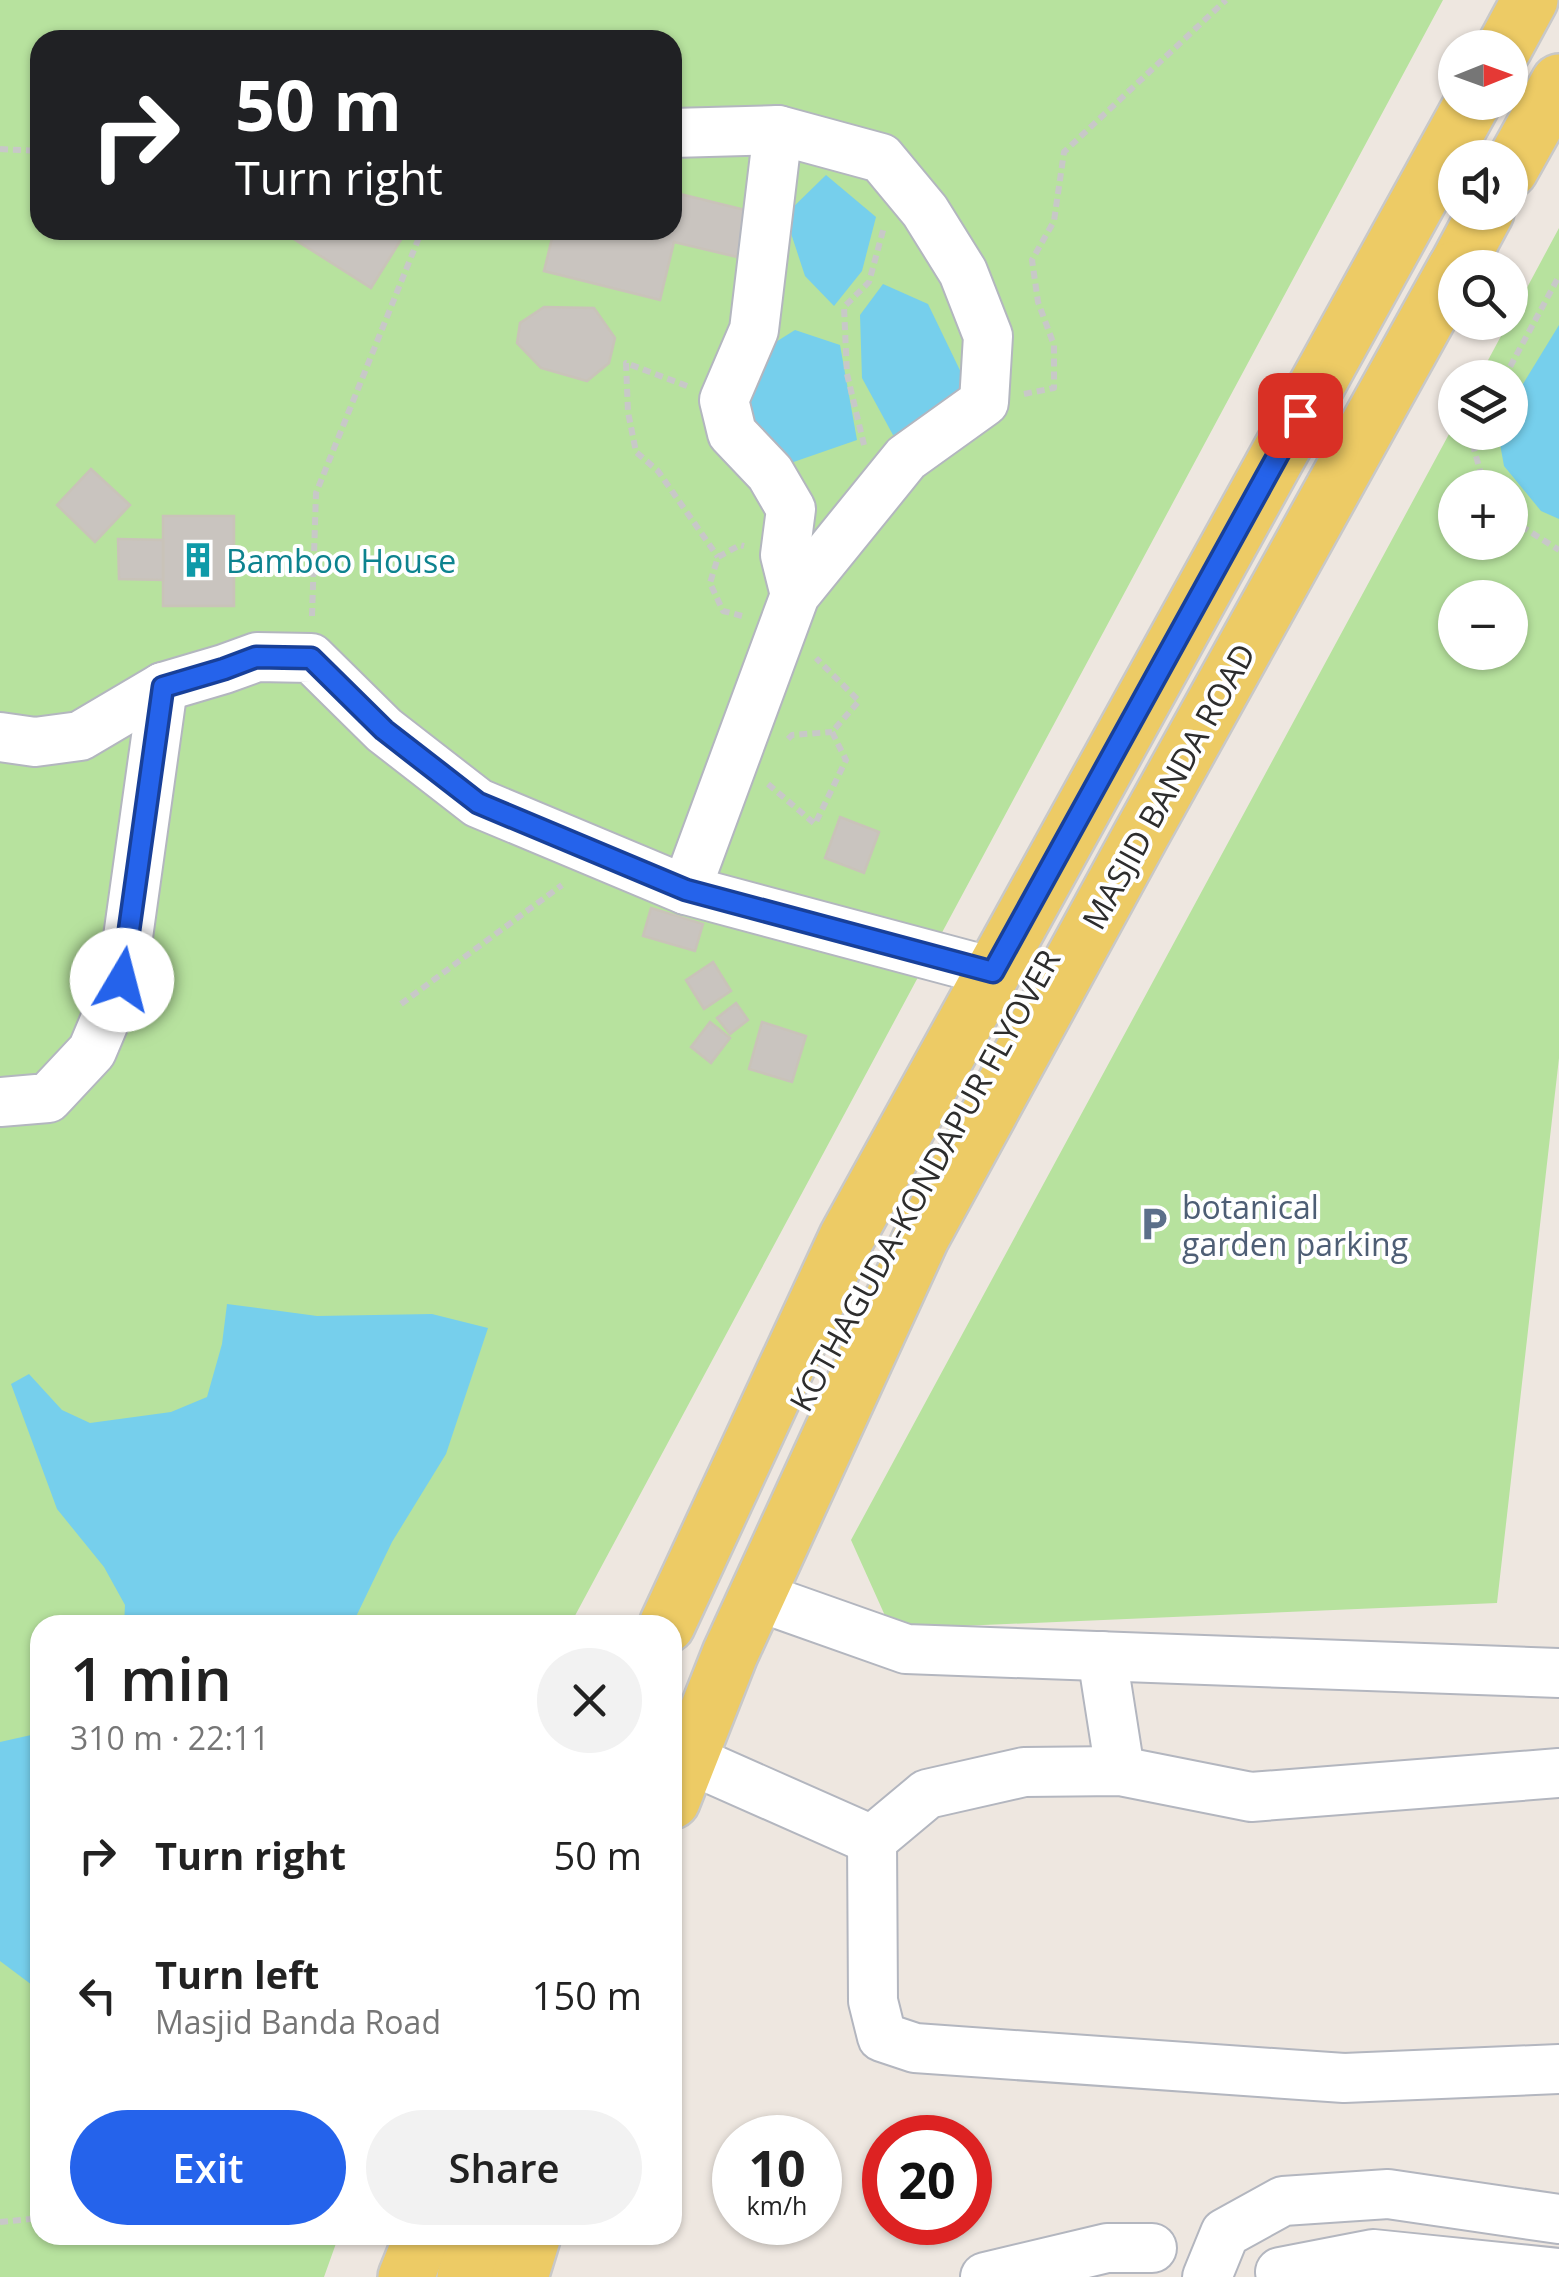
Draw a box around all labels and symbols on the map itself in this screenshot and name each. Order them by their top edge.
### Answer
north arrow [1438,30,1528,120]
pin [1258,373,1343,458]
place label: Bamboo House [226,539,456,582]
building icon: Bamboo House [179,541,217,579]
street label: MASJID BANDA ROAD [1072,635,1264,937]
position arrow [70,928,174,1032]
street label: KOTHAGUDA-KONDAPUR FLYOVER [779,941,1069,1419]
place label: botanical garden parking [1182,1185,1408,1265]
parking icon: botanical garden parking [1135,1205,1173,1243]
speed limit sign: 20 [862,2115,992,2245]

